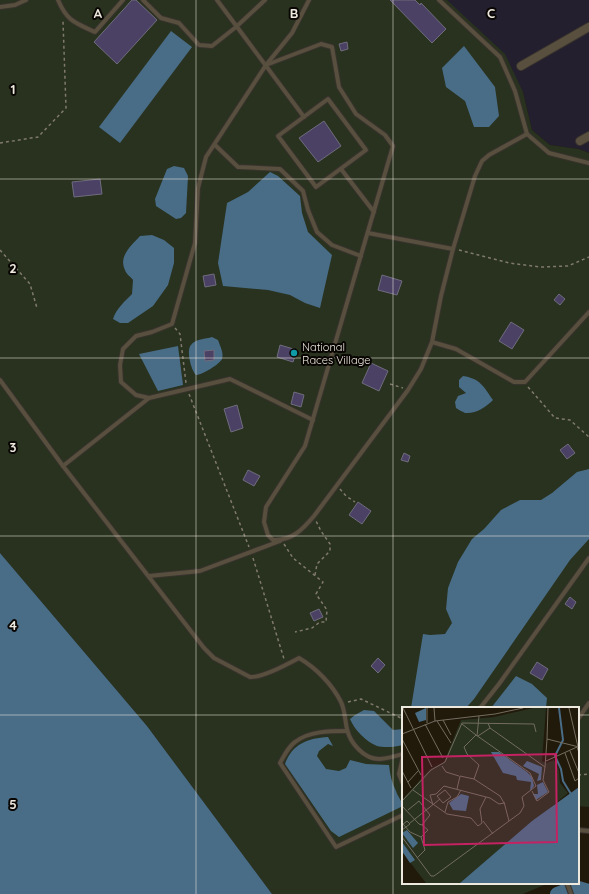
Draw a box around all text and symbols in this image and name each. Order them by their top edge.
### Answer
text: A [94,5,103,21]
text: B [290,5,298,21]
text: C [487,5,495,21]
text: 1 [10,81,16,97]
text: 2 [9,260,17,276]
place label: National Races Village [302,340,370,367]
marker: National Races Village [289,348,299,358]
text: 3 [10,439,17,455]
text: 4 [9,617,17,633]
inset map [402,707,579,884]
text: 5 [9,796,17,812]

